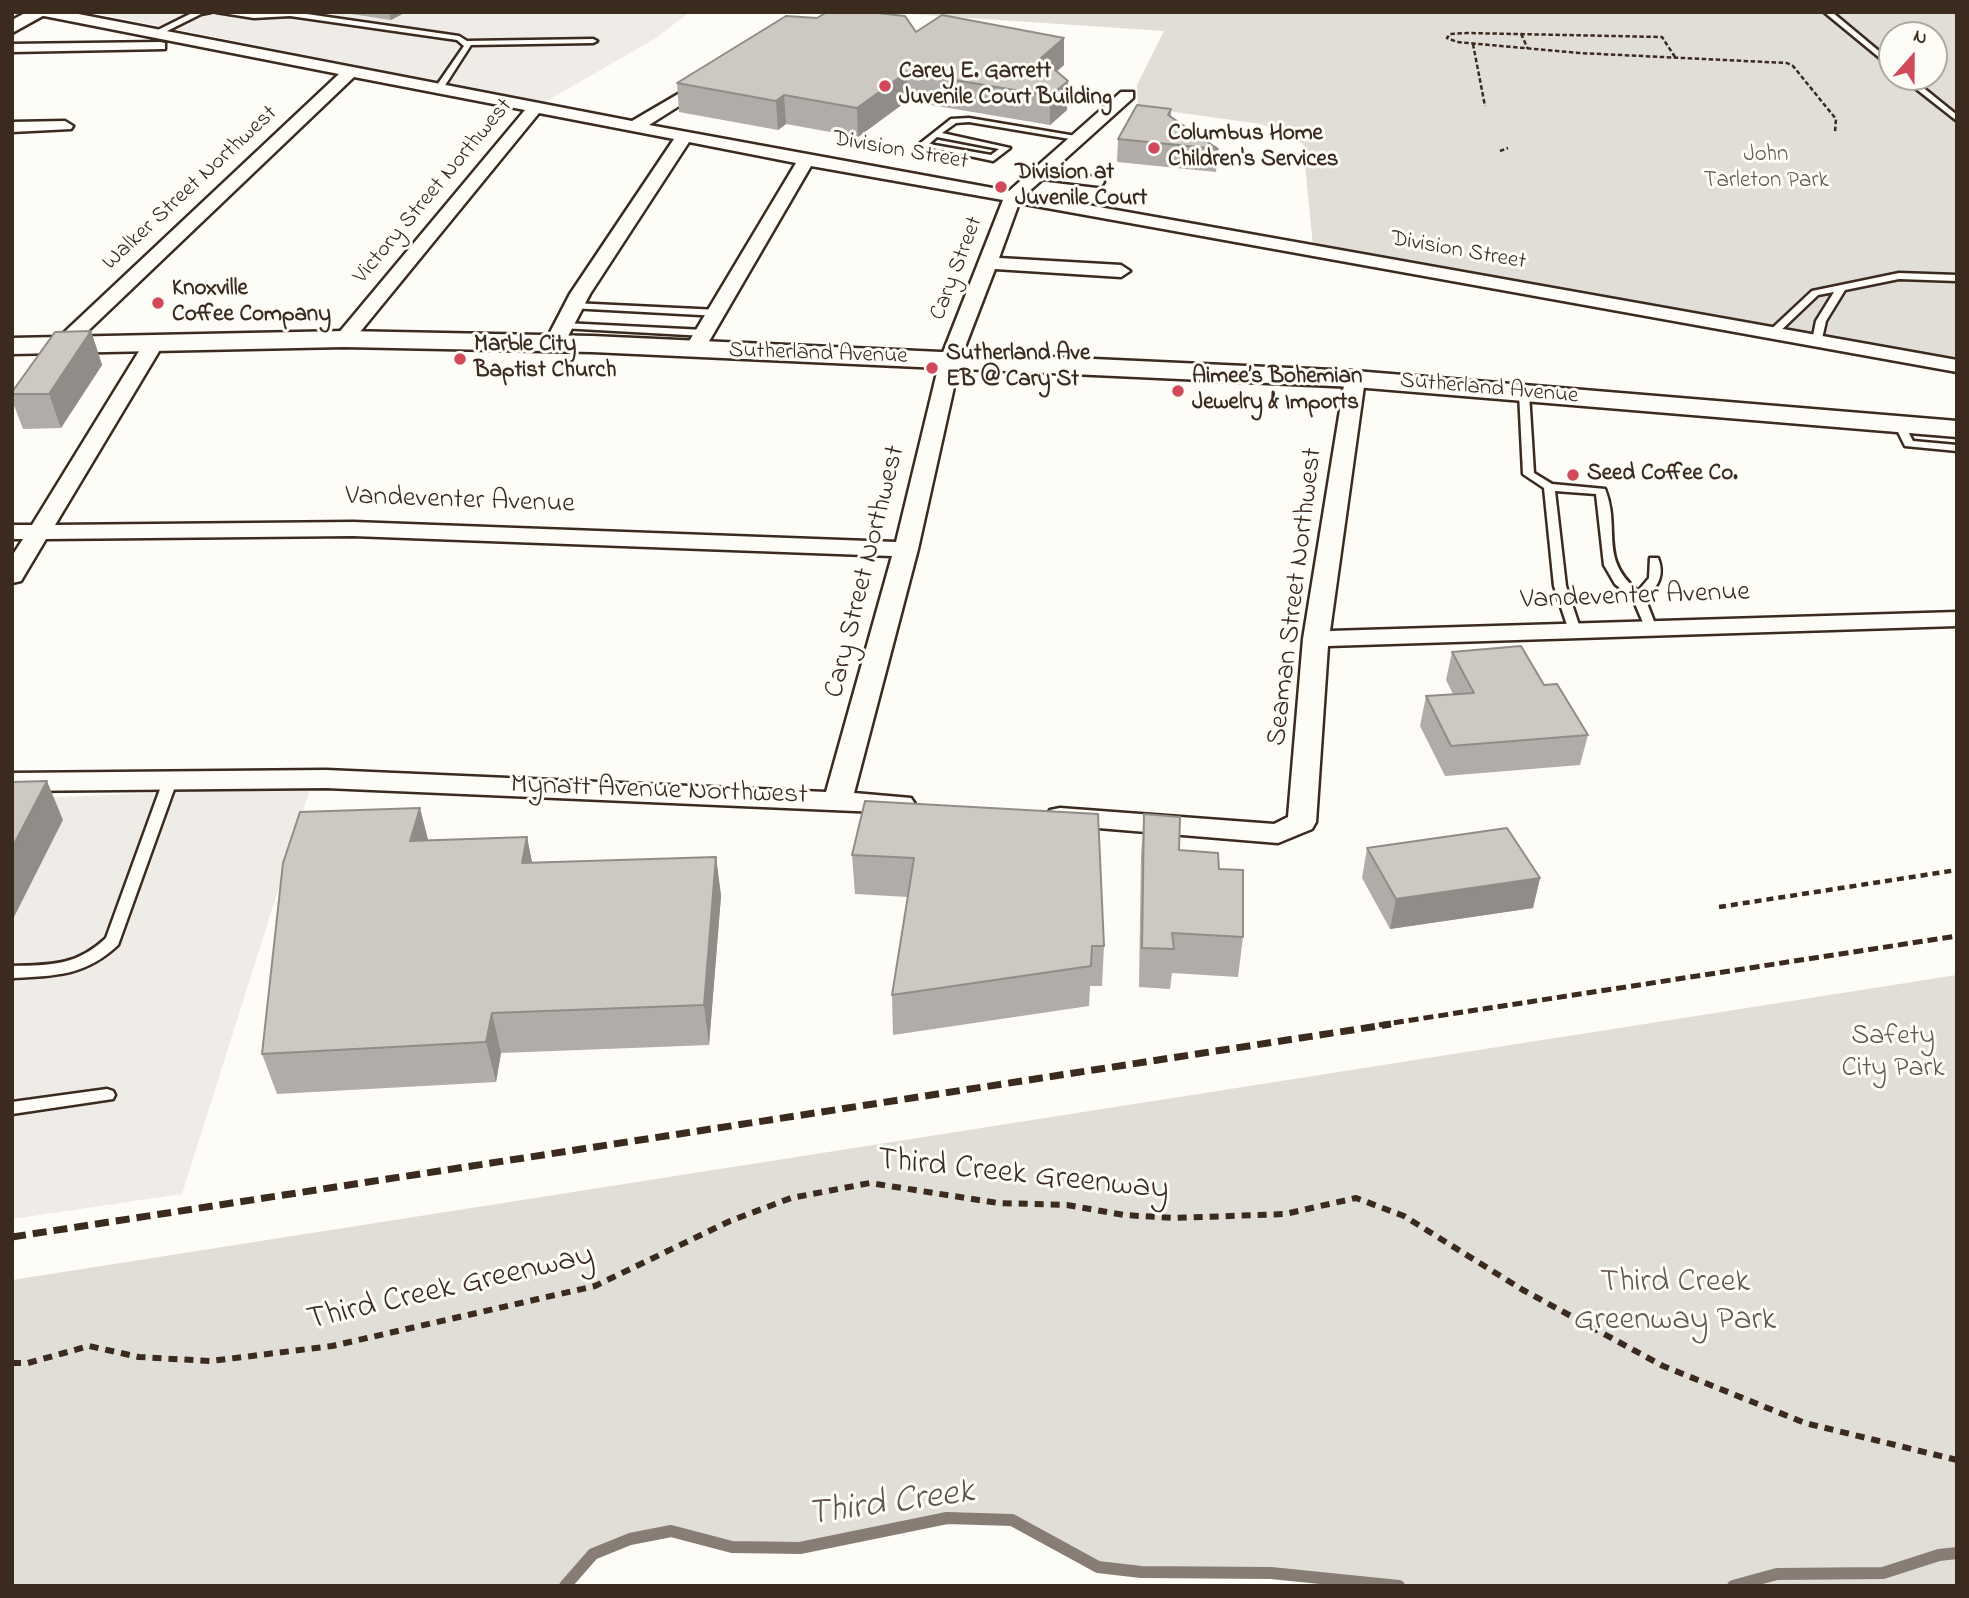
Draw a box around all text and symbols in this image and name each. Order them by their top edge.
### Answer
north arrow [1878,21,1948,91]
text: N [1909,23,1931,53]
place label: Carey E. Garrett Juvenile Court Building [899,59,1112,113]
marker: Carey E. Garrett Juvenile Court Building [877,78,893,94]
street label: Victory Street Northwest [348,94,520,290]
street label: Walker Street Northwest [98,101,284,277]
place label: Columbus Home Children's Services [1168,121,1339,175]
street label: Division Street [830,127,970,177]
marker: Columbus Home Children's Services [1146,140,1162,156]
park label: John Tarleton Park [1703,142,1829,196]
place label: Division at Juvenile Court [1015,160,1147,214]
marker: Division at Juvenile Court [993,179,1009,195]
street label: Cary Street [926,213,990,325]
street label: Division Street [1388,227,1528,277]
place label: Knoxville Coffee Company [172,276,331,330]
marker: Knoxville Coffee Company [150,295,166,311]
place label: Marble City Baptist Church [474,332,616,386]
street label: Sutherland Avenue [728,338,908,372]
place label: Sutherland Ave EB @ Cary St [946,341,1090,395]
marker: Marble City Baptist Church [452,351,468,367]
marker: Sutherland Ave EB @ Cary St [924,360,940,376]
place label: Aimee’s Bohemian Jewelry & Imports [1192,364,1362,418]
street label: Sutherland Avenue [1399,368,1579,412]
marker: Aimee’s Bohemian Jewelry & Imports [1170,383,1186,399]
street label: Cary Street Northwest [819,442,915,702]
street label: Seaman Street Northwest [1262,446,1332,748]
place label: Seed Coffee Co. [1587,461,1738,489]
marker: Seed Coffee Co. [1565,467,1581,483]
street label: Vandeventer Avenue [345,481,575,523]
street label: Vandeventer Avenue [1520,577,1750,619]
street label: Mynatt Avenue Northwest [510,770,808,814]
park label: Safety City Park [1842,1021,1944,1087]
street label: Third Creek Greenway [875,1142,1171,1212]
street label: Third Creek Greenway [304,1238,598,1342]
park label: Third Creek Greenway Park [1574,1265,1776,1343]
water label: Third Creek [805,1472,977,1540]

